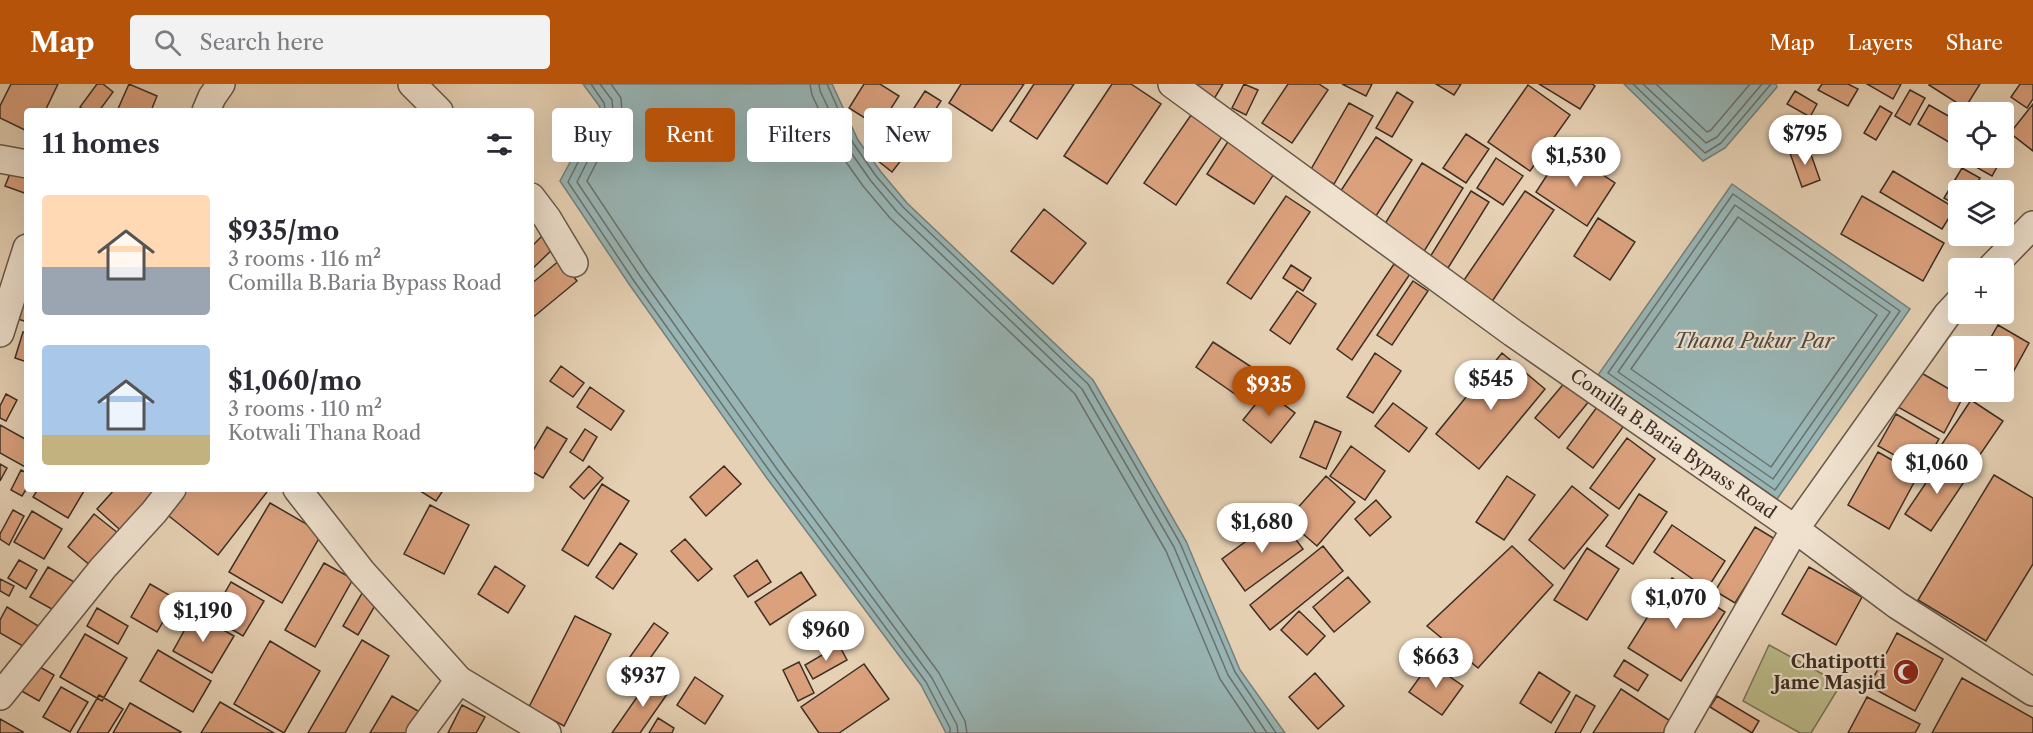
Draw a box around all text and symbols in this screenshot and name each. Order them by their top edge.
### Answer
search box [130,15,550,69]
text: Map [30,25,94,59]
icon: search [151,26,184,59]
text: Search here [199,29,324,56]
text: Map [1770,30,1815,55]
text: Layers [1848,30,1913,55]
text: Share [1946,30,2003,55]
map controls [1948,102,2014,402]
button: locate [1948,102,2014,168]
chip: Buy [552,108,633,162]
chip: Rent [645,108,735,162]
chip: Filters [747,108,852,162]
chip: New [864,108,952,162]
pin: $795 [1769,115,1841,166]
text: $795 [1783,122,1827,146]
text: 11 homes [42,128,160,160]
icon: filters [483,128,516,161]
pin: $1,530 [1527,137,1625,188]
text: $1,530 [1546,144,1606,168]
button: layers [1948,180,2014,246]
text: $935/mo [228,215,339,247]
icon: home [90,219,162,291]
text: 3 rooms · 116 m² [228,247,381,271]
button: + [1948,258,2014,324]
text: Comilla B.Baria Bypass Road [228,271,502,295]
water label: Thana Pukur Par [1674,329,1836,353]
button: − [1948,336,2014,402]
pin: $545 [1455,360,1527,411]
street label: Comilla B.Baria Bypass Road [1566,364,1780,524]
text: $1,060/mo [228,365,361,397]
pin: $935 [1233,366,1305,417]
text: $545 [1468,367,1514,391]
icon: home [90,369,162,441]
text: $935 [1246,373,1292,397]
text: 3 rooms · 110 m² [228,397,382,421]
text: Kotwali Thana Road [228,421,421,445]
pin: $1,060 [1888,444,1986,495]
text: $1,060 [1906,451,1968,475]
pin: $1,680 [1213,503,1311,554]
text: $1,680 [1231,510,1293,534]
pin: $1,070 [1627,579,1725,630]
text: $1,070 [1645,586,1707,610]
pin: $1,190 [154,592,252,643]
text: $1,190 [173,599,233,623]
pin: $960 [790,611,862,662]
text: $960 [802,618,850,642]
pin: $663 [1400,638,1472,689]
text: $663 [1413,645,1459,669]
place label: Chatipotti Jame Masjid [1770,651,1887,694]
pin: $937 [607,657,679,708]
mosque icon: Chatipotti Jame Masjid [1891,657,1921,687]
text: $937 [621,664,665,688]

